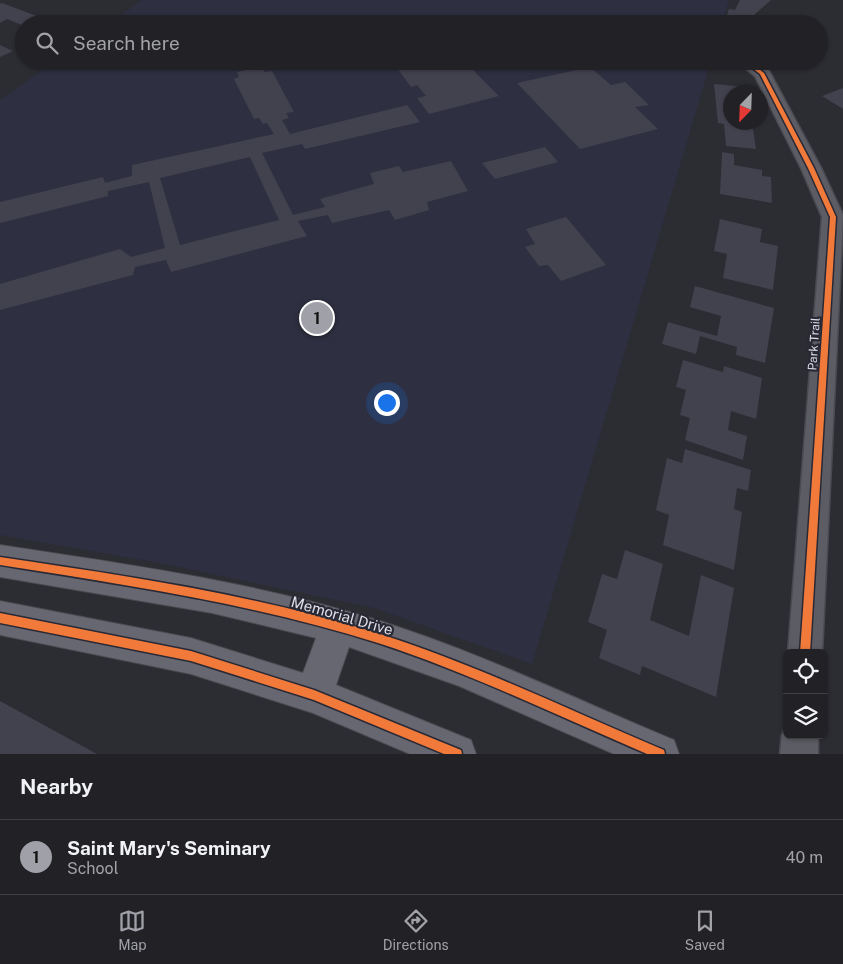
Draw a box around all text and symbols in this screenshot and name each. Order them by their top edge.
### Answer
search box [15,15,828,70]
icon: search [33,29,61,57]
text: Search here [73,32,180,54]
north arrow [723,85,768,130]
pin: 1 [301,299,333,337]
street label: Park Trail [805,317,823,371]
your location [374,390,400,416]
street label: Memorial Drive [289,593,395,638]
map controls [783,649,828,739]
button: locate [783,649,828,694]
button: layers [783,694,828,739]
text: Nearby [20,774,93,799]
text: Saint Mary's Seminary [67,837,271,859]
text: 1 [33,848,39,867]
text: 40 m [785,848,823,867]
text: School [67,859,118,878]
tab: Map [118,907,147,953]
tab: Directions [383,907,449,953]
tab: Saved [685,907,725,953]

